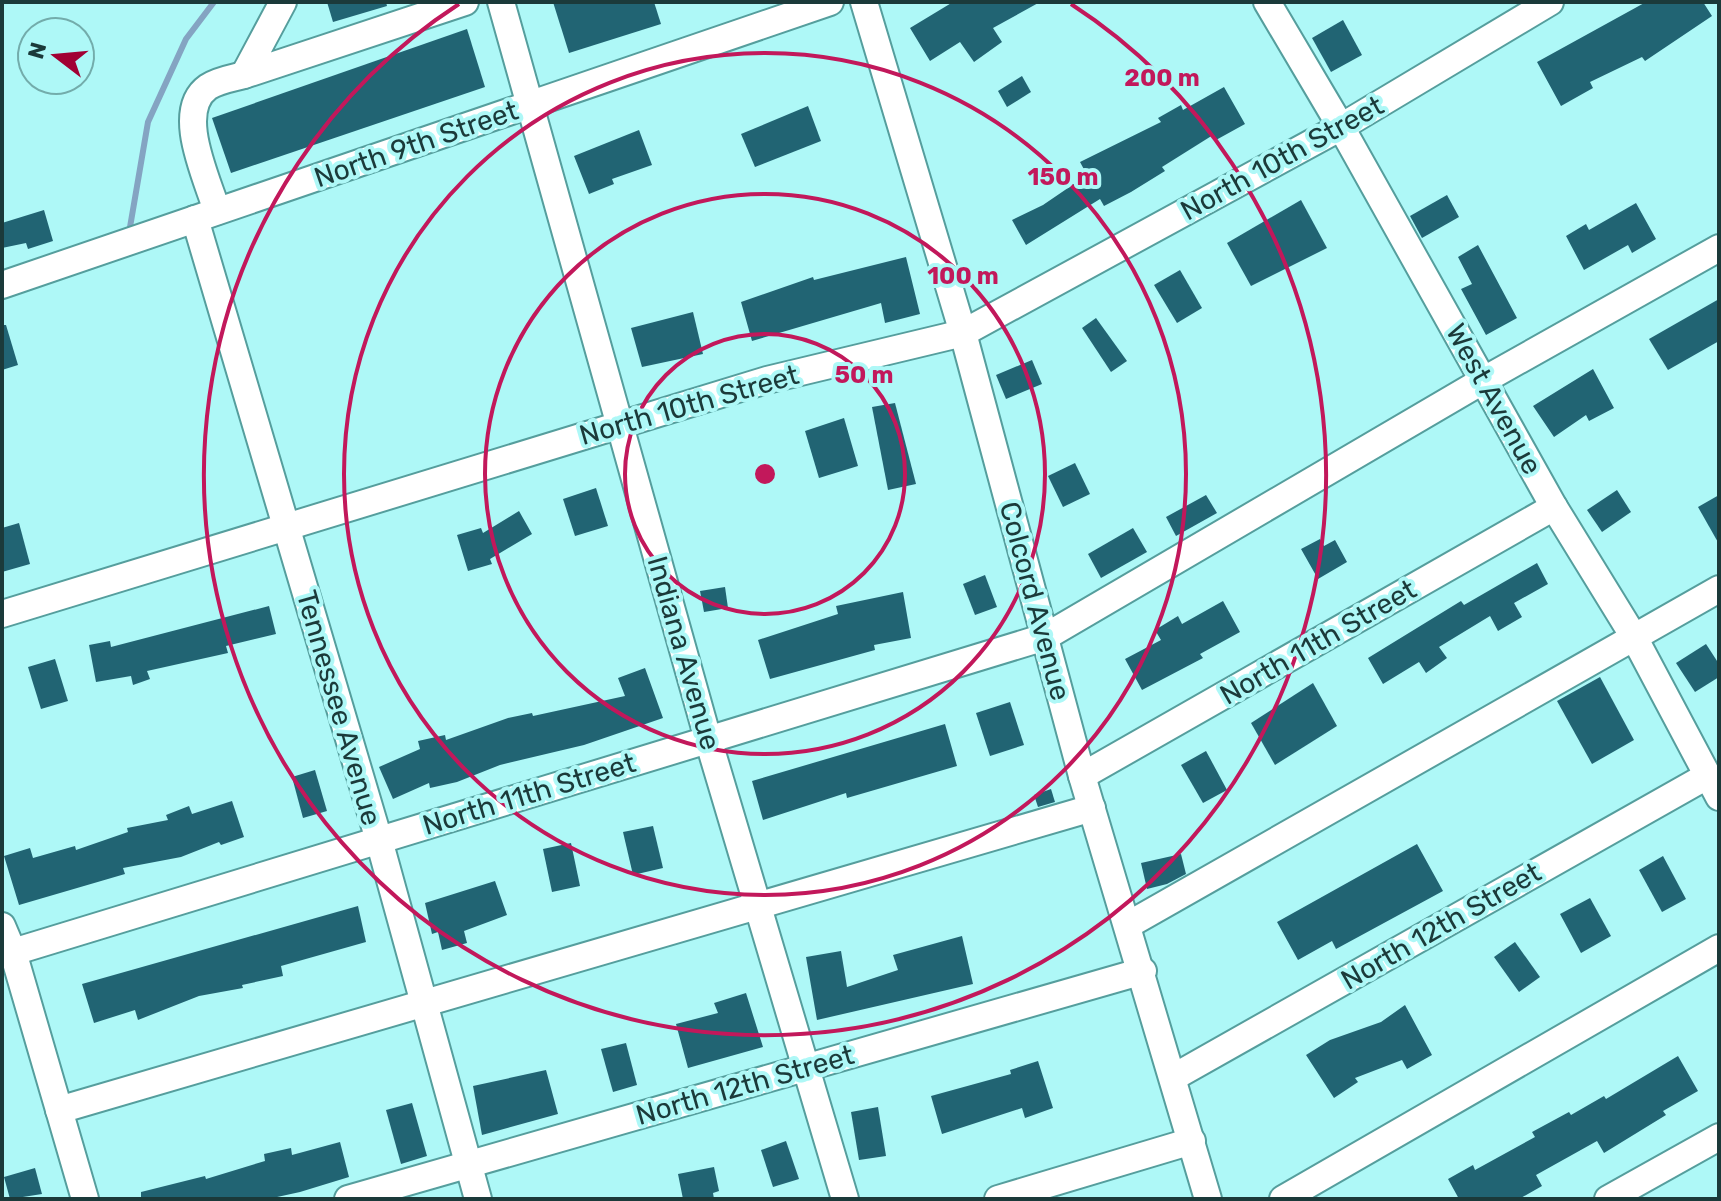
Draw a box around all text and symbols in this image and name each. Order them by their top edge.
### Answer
north arrow [16,16,96,96]
text: N [22,39,52,62]
text: 200 m [1124,64,1200,92]
street label: North 10th Street [1175,89,1389,227]
street label: North 9th Street [310,94,522,194]
text: 150 m [1028,163,1098,191]
text: 100 m [927,262,999,290]
street label: West Avenue [1439,318,1549,480]
street label: North 10th Street [576,358,803,452]
text: 50 m [835,361,893,389]
centre of rings [751,460,779,488]
street label: Colcord Avenue [993,498,1077,704]
street label: Indiana Avenue [641,552,727,754]
street label: North 11th Street [1214,572,1422,711]
street label: Tennessee Avenue [290,587,388,829]
street label: North 11th Street [419,746,639,842]
street label: North 12th Street [1335,855,1547,997]
street label: North 12th Street [632,1038,858,1132]

